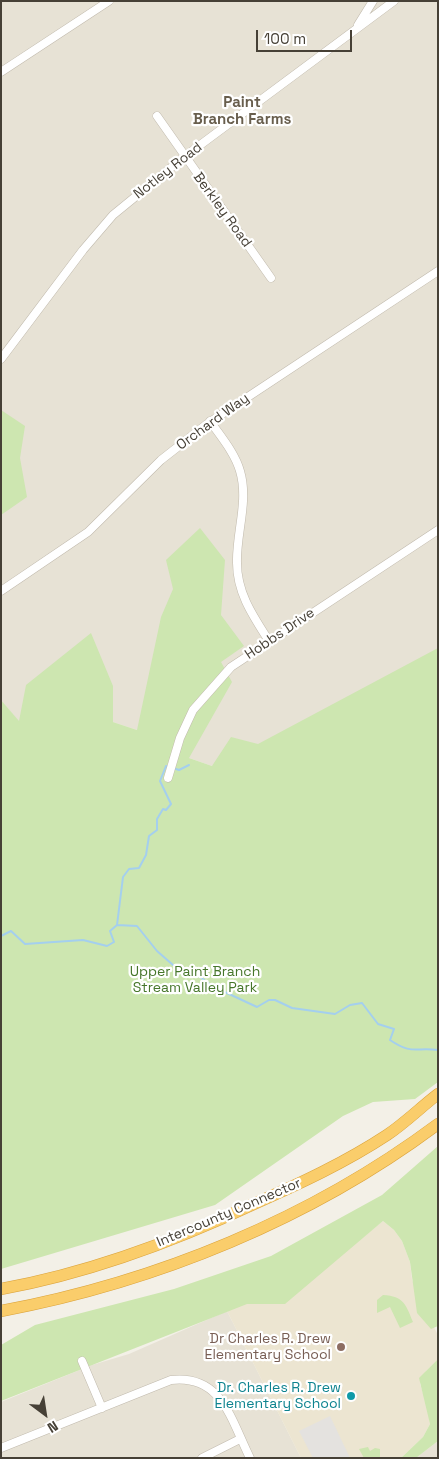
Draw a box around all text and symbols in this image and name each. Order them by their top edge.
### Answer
scale bar [259,20,355,52]
text: 100 m [264,29,306,48]
district label: Paint Branch Farms [193,94,291,129]
street label: Notley Road [130,139,206,203]
street label: Berkley Road [189,169,255,251]
street label: Orchard Way [173,390,253,454]
street label: Hobbs Drive [242,605,318,663]
park label: Upper Paint Branch Stream Valley Park [130,964,260,996]
street label: Intercounty Connector [154,1175,304,1251]
place label: Dr Charles R. Drew Elementary School [205,1331,331,1364]
marker: Dr Charles R. Drew Elementary School [335,1341,347,1353]
place label: Dr. Charles R. Drew Elementary School [215,1380,341,1412]
north arrow [20,1389,70,1439]
marker: Dr. Charles R. Drew Elementary School [345,1390,357,1402]
text: N [44,1417,61,1437]

